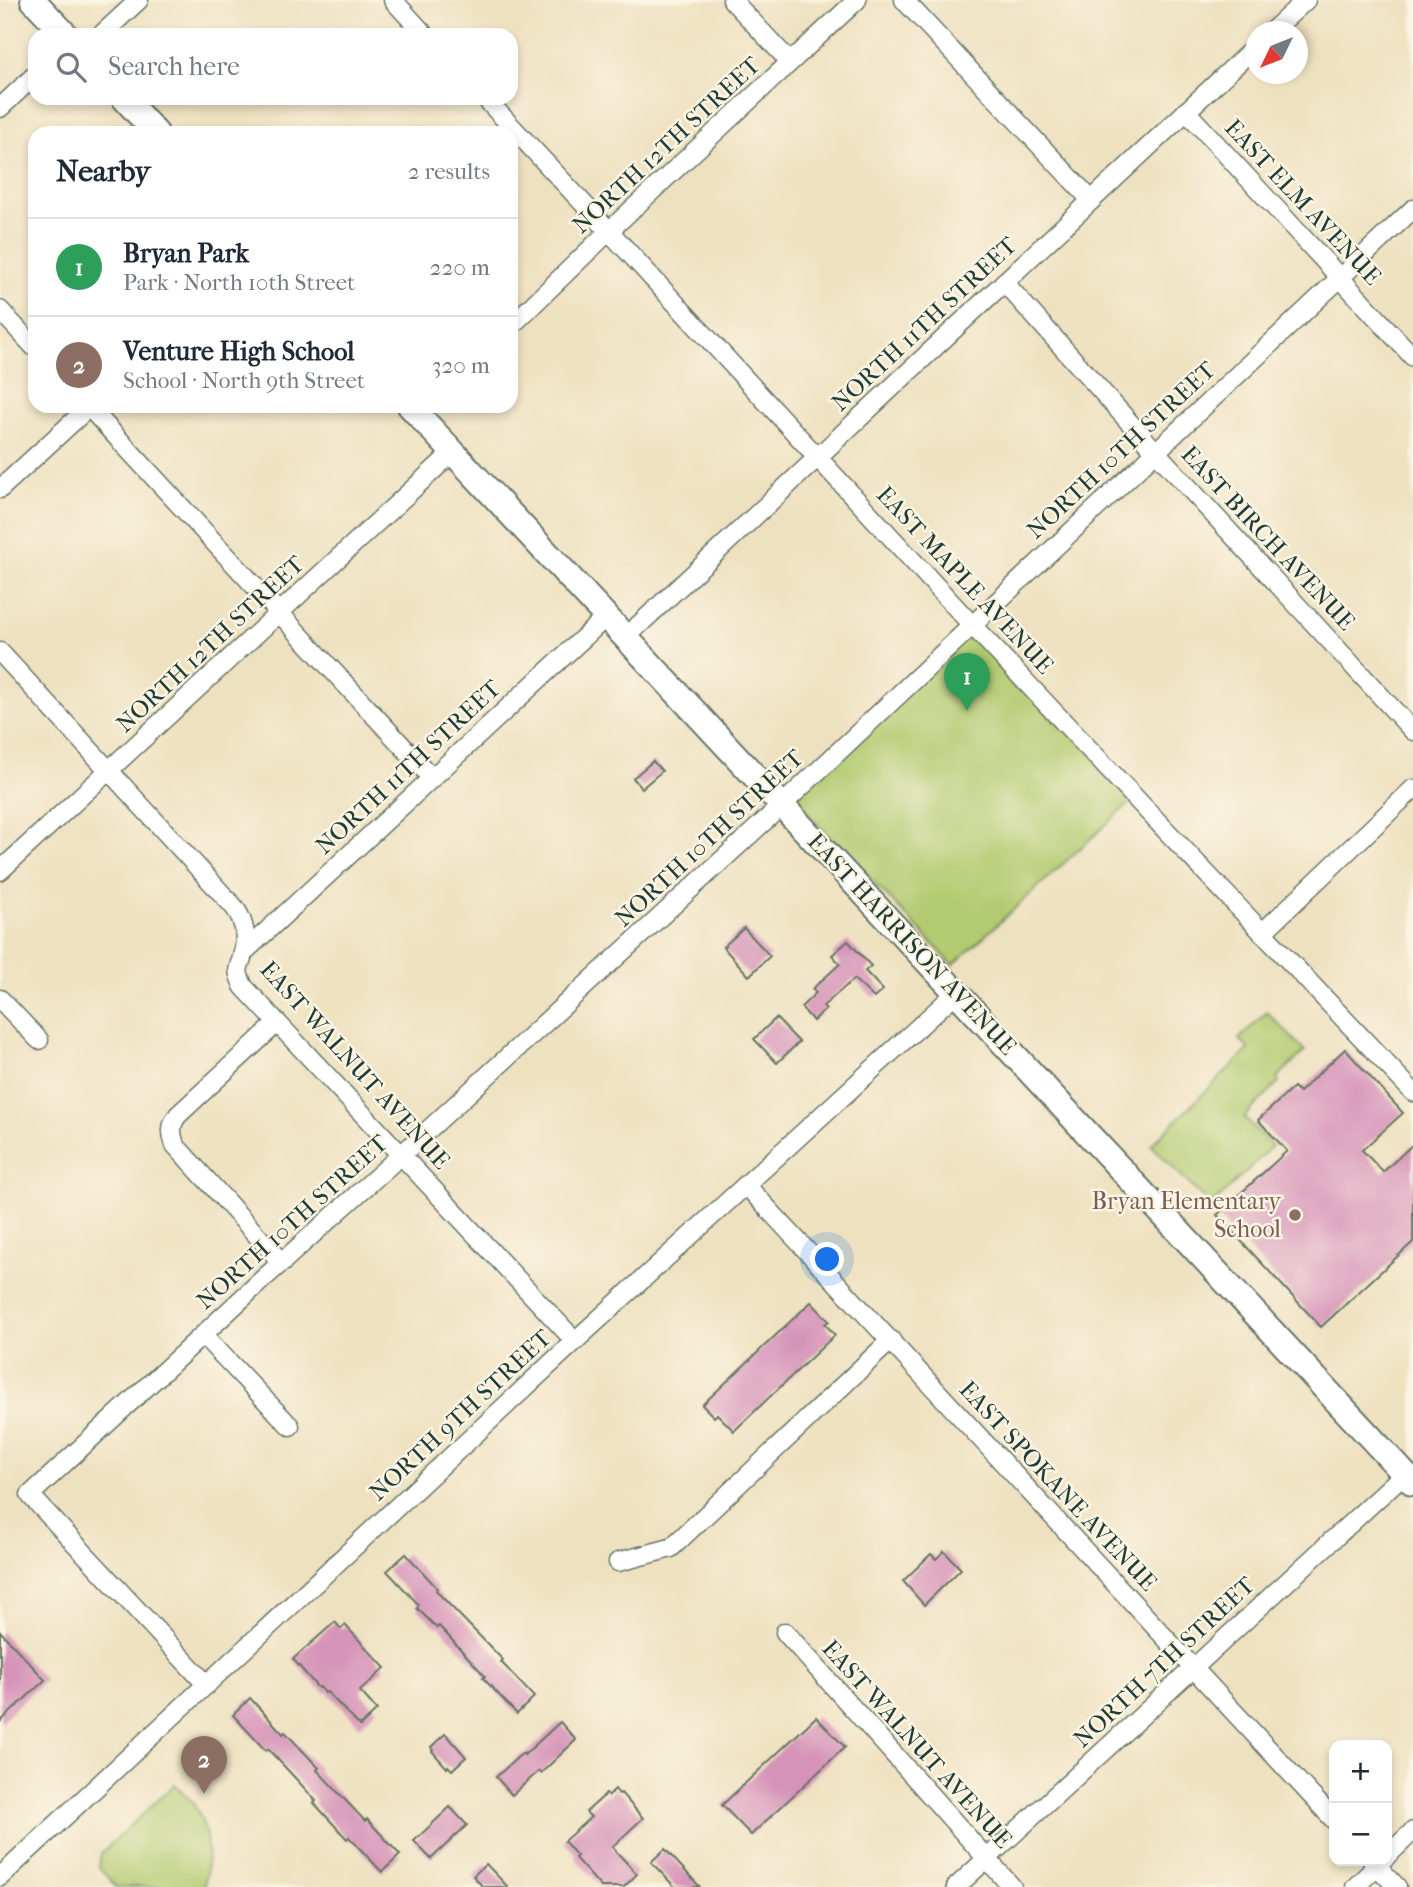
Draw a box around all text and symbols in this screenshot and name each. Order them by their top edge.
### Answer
north arrow [1245,21,1308,84]
search box [28,28,518,105]
icon: search [52,48,90,86]
street label: NORTH 12TH STREET [566,50,766,239]
text: Search here [108,51,240,82]
street label: EAST ELM AVENUE [1219,113,1387,291]
text: Nearby [56,154,151,189]
text: 2 results [408,158,490,185]
street label: NORTH 11TH STREET [826,231,1023,417]
text: Bryan Park [123,238,249,269]
text: 1 [75,254,83,281]
text: 220 m [430,254,490,281]
text: Park · North 10th Street [123,269,355,296]
text: Venture High School [123,336,354,367]
text: 2 [73,352,85,379]
text: 320 m [432,352,490,379]
street label: NORTH 10TH STREET [1021,355,1221,544]
text: School · North 9th Street [123,367,365,394]
street label: EAST BIRCH AVENUE [1175,440,1361,636]
street label: EAST MAPLE AVENUE [871,481,1059,679]
street label: NORTH 12TH STREET [110,549,310,738]
pin: 1 [944,653,990,711]
street label: NORTH 11TH STREET [310,674,507,860]
street label: NORTH 10TH STREET [609,743,809,932]
street label: EAST HARRISON AVENUE [802,827,1022,1061]
street label: EAST WALNUT AVENUE [254,955,456,1175]
street label: NORTH 10TH STREET [191,1128,394,1315]
place label: Bryan Elementary School [1091,1187,1282,1243]
marker: Bryan Elementary School [1287,1207,1303,1223]
your location [810,1242,844,1276]
street label: NORTH 9TH STREET [363,1323,557,1506]
street label: EAST SPOKANE AVENUE [953,1375,1163,1597]
street label: NORTH 7TH STREET [1068,1570,1261,1753]
street label: EAST WALNUT AVENUE [816,1634,1018,1854]
pin: 2 [181,1736,227,1794]
map controls [1329,1740,1392,1866]
button: + [1329,1740,1392,1803]
button: − [1329,1803,1392,1866]

